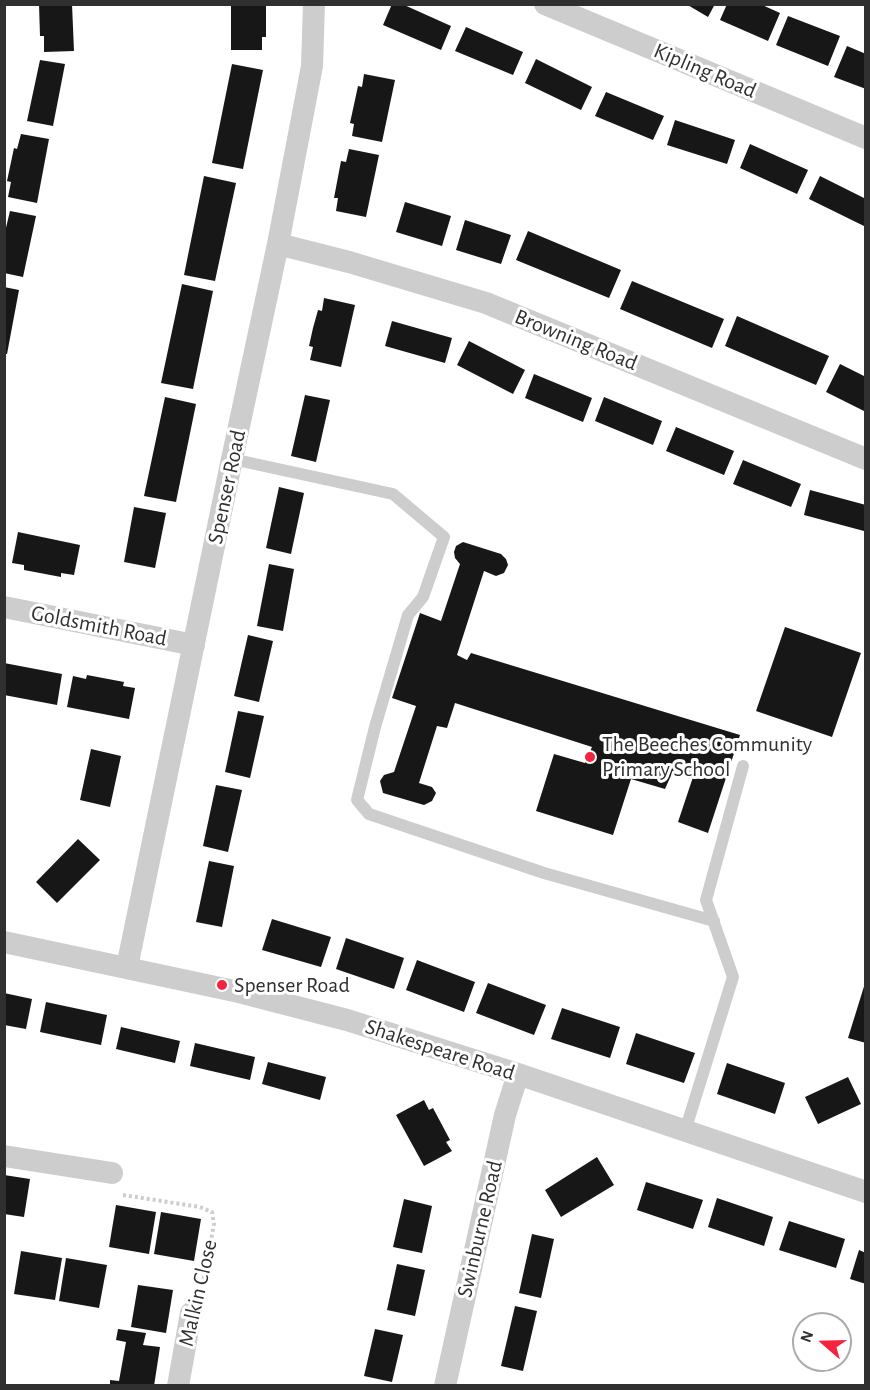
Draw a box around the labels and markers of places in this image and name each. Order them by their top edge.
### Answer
place label: The Beeches Community Primary School [602,731,812,782]
marker: The Beeches Community Primary School [583,750,597,764]
place label: Spenser Road [234,972,350,998]
marker: Spenser Road [215,978,229,992]

